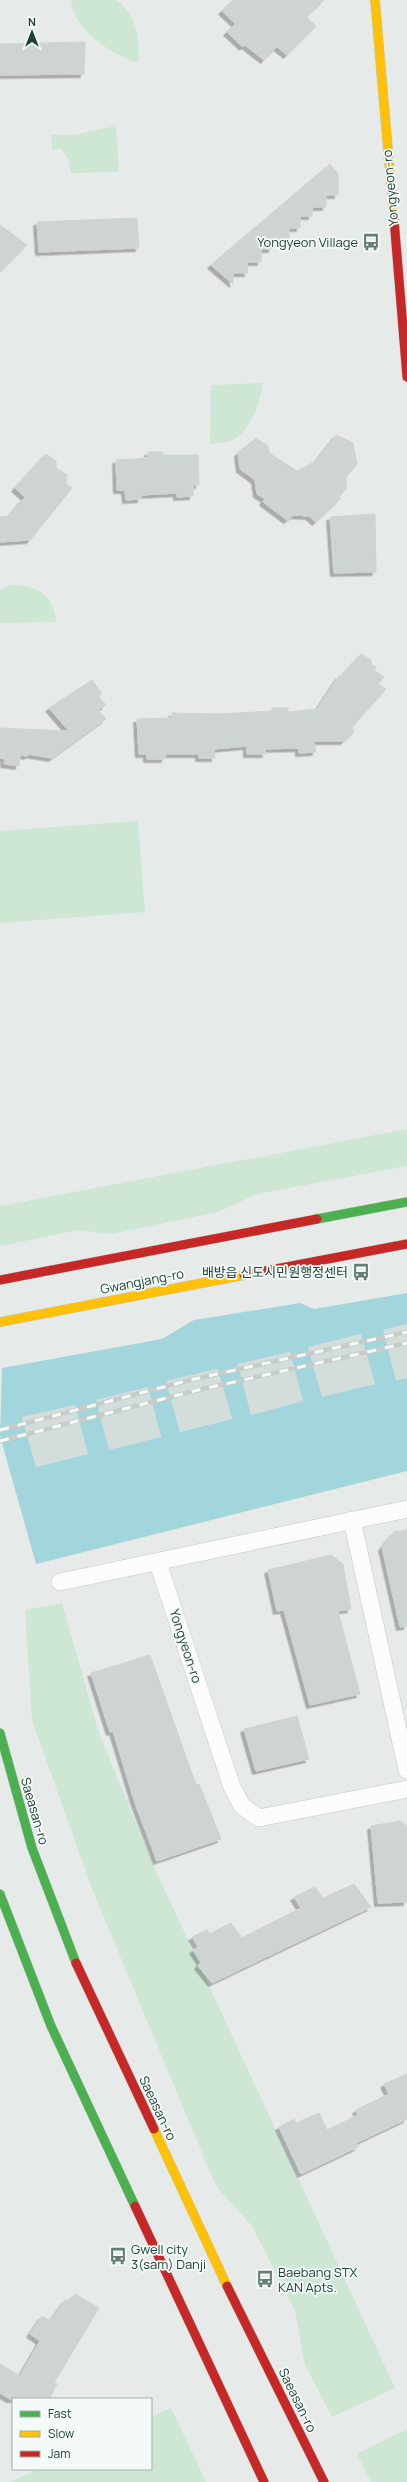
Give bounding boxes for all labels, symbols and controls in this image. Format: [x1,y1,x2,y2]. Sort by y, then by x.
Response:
north arrow [12,12,52,52]
text: N [28,14,36,29]
street label: Yongyeon-ro [378,149,402,227]
bus stop icon: Yongyeon Village [361,232,381,252]
place label: Yongyeon Village [257,233,358,251]
bus stop icon: 배방읍 신도시민원행정센터 [351,1262,371,1282]
place label: 배방읍 신도시민원행정센터 [202,1263,348,1281]
street label: Gwangjang-ro [99,1264,186,1298]
street label: Yongyeon-ro [166,1607,206,1686]
street label: Saeasan-ro [17,1775,53,1847]
street label: Saeasan-ro [135,2073,181,2144]
place label: Gwell city 3(sam) Danji [131,2240,206,2273]
bus stop icon: Gwell city 3(sam) Danji [108,2246,128,2266]
place label: Baebang STX KAN Apts. [278,2263,357,2296]
bus stop icon: Baebang STX KAN Apts. [255,2269,275,2289]
street label: Saeasan-ro [275,2365,321,2435]
legend [12,2398,152,2470]
text: Fast [48,2405,72,2422]
text: Slow [48,2425,74,2442]
text: Jam [48,2445,70,2462]

